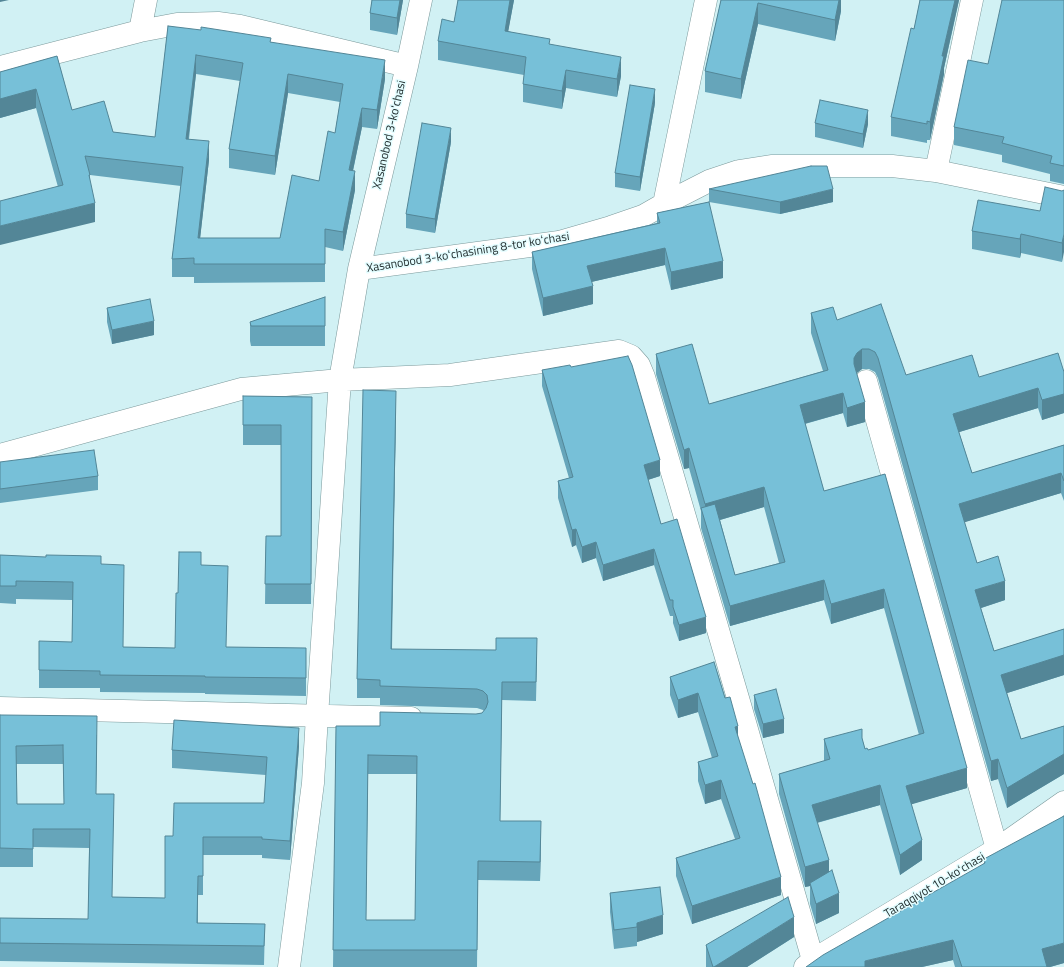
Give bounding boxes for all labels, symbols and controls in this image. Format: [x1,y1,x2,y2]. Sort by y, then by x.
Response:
street label: Xasanobod 3-koʻchasi [370,79,410,191]
street label: Xasanobod 3-koʻchasining 8-tor koʻchasi [366,230,570,276]
street label: Taraqqiyot 10-koʻchasi [882,850,988,922]

